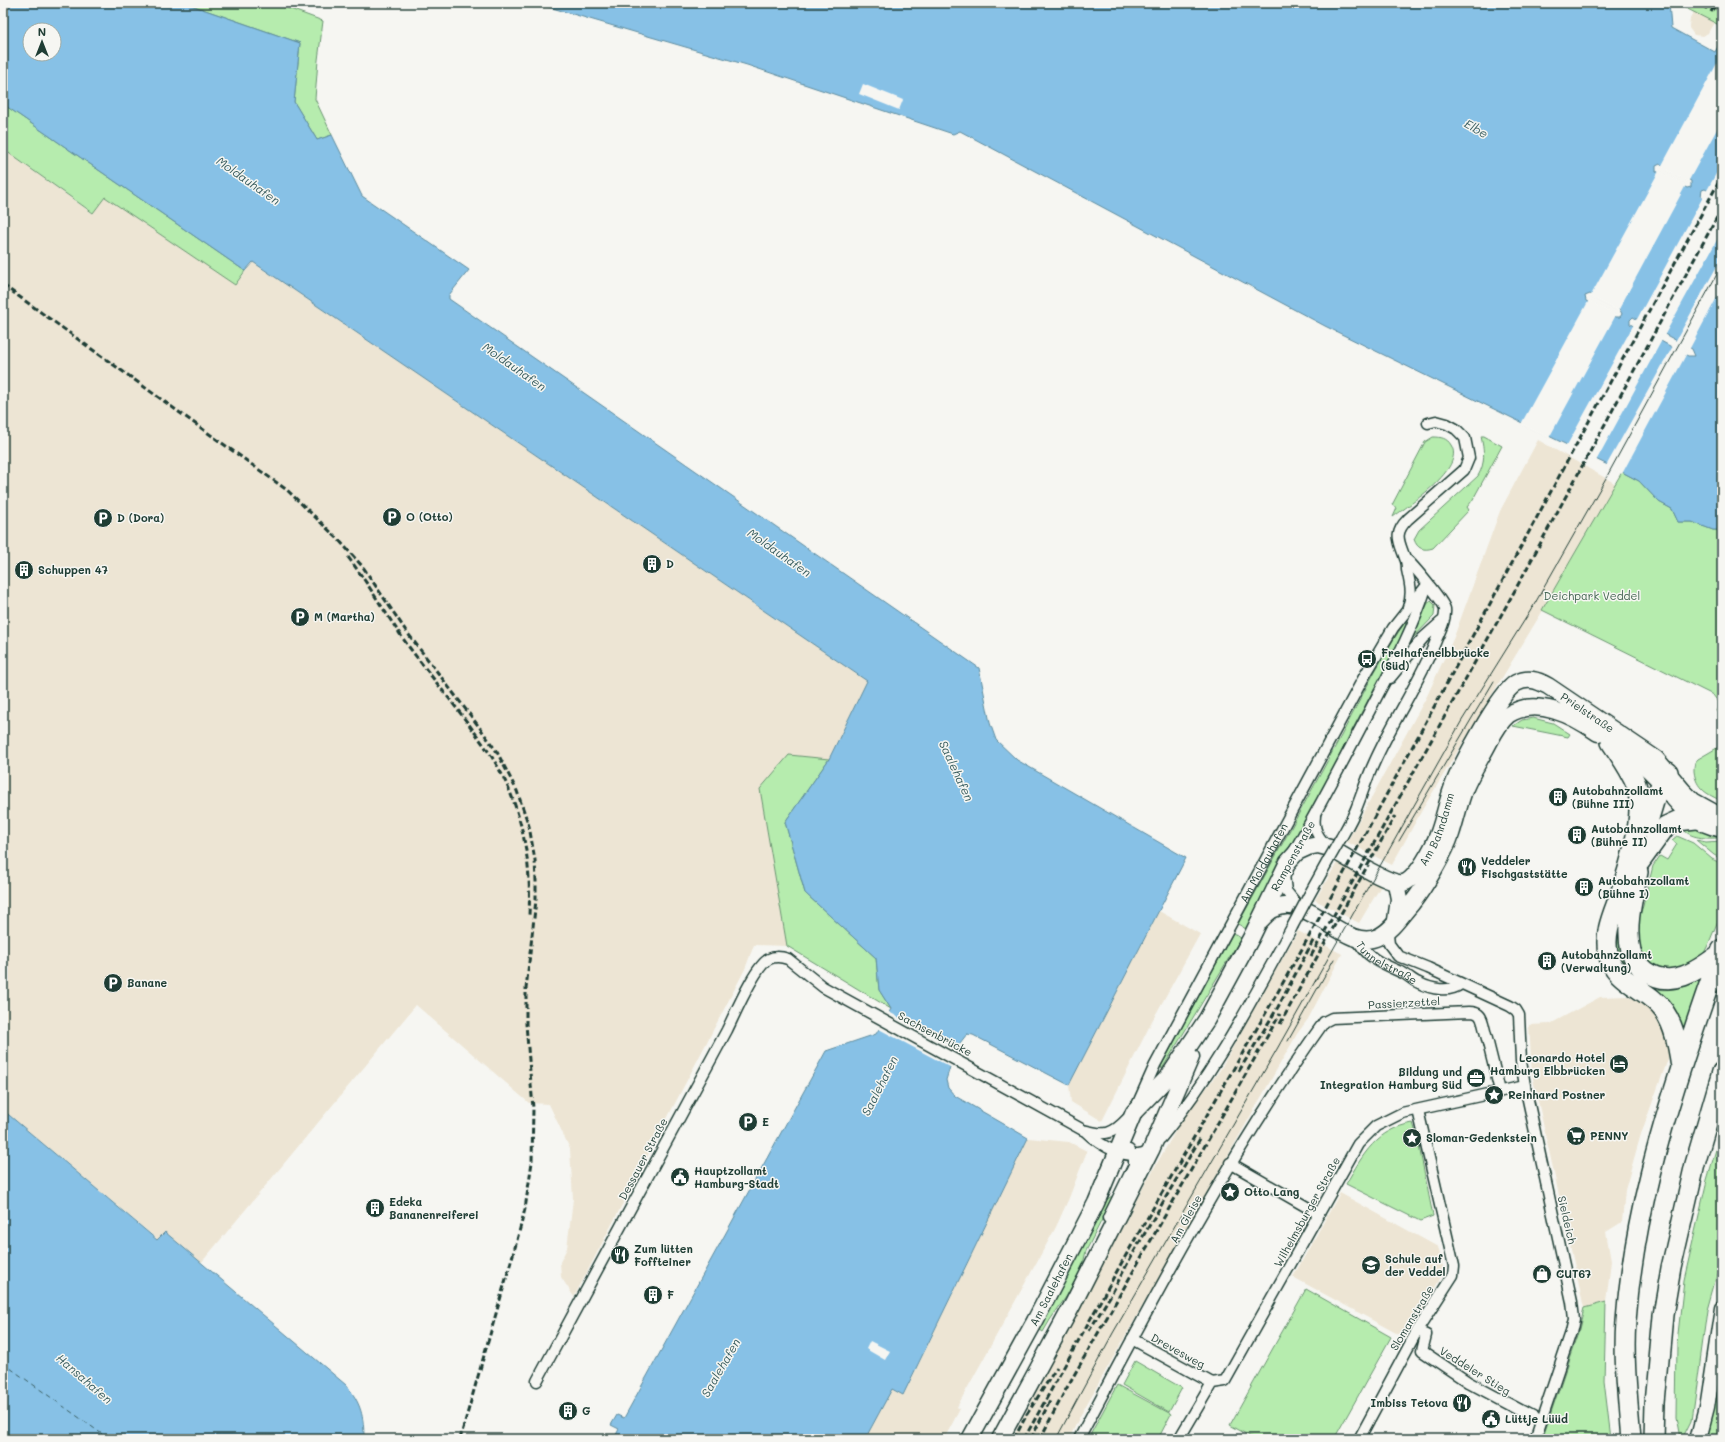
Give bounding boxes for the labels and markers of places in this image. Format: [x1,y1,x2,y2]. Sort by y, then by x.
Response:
parking icon: O (Otto) [381,506,403,528]
parking icon: D (Dora) [92,507,114,529]
place label: O (Otto) [406,509,453,524]
place label: D (Dora) [117,510,164,525]
building icon: D [641,553,663,575]
place label: D [666,556,674,571]
building icon: Schuppen 47 [13,559,35,581]
place label: Schuppen 47 [38,562,108,577]
parking icon: M (Martha) [289,606,311,628]
place label: M (Martha) [314,609,375,624]
place label: Freihafenelbbrücke (Süd) [1381,645,1490,673]
bus stop icon: Freihafenelbbrücke (Süd) [1356,648,1378,670]
place label: Autobahnzollamt (Bühne III) [1572,783,1663,811]
building icon: Autobahnzollamt (Bühne III) [1547,786,1569,808]
place label: Autobahnzollamt (Bühne II) [1591,821,1682,849]
building icon: Autobahnzollamt (Bühne II) [1566,824,1588,846]
place label: Veddeler Fischgaststätte [1481,853,1568,881]
restaurant icon: Veddeler Fischgaststätte [1456,856,1478,878]
place label: Autobahnzollamt (Bühne I) [1598,873,1689,901]
building icon: Autobahnzollamt (Bühne I) [1573,876,1595,898]
place label: Autobahnzollamt (Verwaltung) [1561,947,1652,975]
building icon: Autobahnzollamt (Verwaltung) [1536,950,1558,972]
parking icon: Banane [102,972,124,994]
place label: Banane [127,975,168,990]
place label: Leonardo Hotel Hamburg Elbbrücken [1490,1050,1605,1078]
hotel icon: Leonardo Hotel Hamburg Elbbrücken [1608,1053,1630,1075]
place label: Bildung und Integration Hamburg Süd [1320,1064,1462,1092]
office icon: Bildung und Integration Hamburg Süd [1465,1067,1487,1089]
place icon: Reinhard Postner [1483,1084,1505,1106]
place label: Reinhard Postner [1508,1087,1605,1102]
parking icon: E [737,1111,759,1133]
place label: E [762,1114,769,1129]
supermarket icon: PENNY [1565,1125,1587,1147]
place icon: Sloman-Gedenkstein [1401,1127,1423,1149]
place label: PENNY [1590,1128,1628,1143]
place label: Sloman-Gedenkstein [1426,1130,1537,1145]
place label: Hauptzollamt Hamburg-Stadt [694,1163,779,1191]
public building icon: Hauptzollamt Hamburg-Stadt [669,1166,691,1188]
place icon: Otto Lang [1219,1181,1241,1203]
place label: Otto Lang [1244,1184,1300,1199]
place label: Edeka Bananenreiferei [389,1194,479,1222]
building icon: Edeka Bananenreiferei [364,1197,386,1219]
place label: Zum lütten Foffteiner [634,1241,693,1269]
restaurant icon: Zum lütten Foffteiner [609,1244,631,1266]
place label: Schule auf der Veddel [1385,1251,1446,1279]
school or university icon: Schule auf der Veddel [1360,1254,1382,1276]
shop icon: CUT67 [1531,1263,1553,1285]
place label: CUT67 [1556,1266,1591,1281]
building icon: F [642,1284,664,1306]
place label: F [667,1287,674,1302]
restaurant icon: Imbiss Tetova [1451,1392,1473,1414]
place label: Imbiss Tetova [1371,1395,1448,1410]
building icon: G [557,1400,579,1422]
place label: G [582,1403,591,1418]
public building icon: Lüttje Lüüd [1480,1408,1502,1430]
place label: Lüttje Lüüd [1505,1411,1568,1426]

